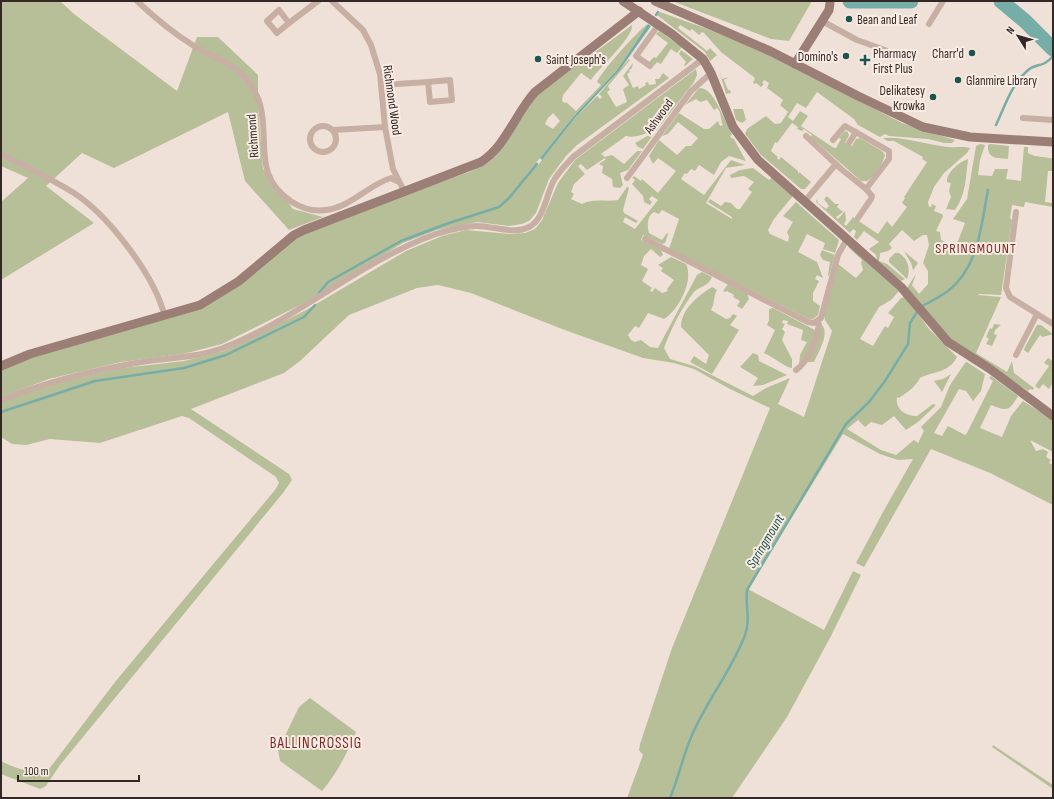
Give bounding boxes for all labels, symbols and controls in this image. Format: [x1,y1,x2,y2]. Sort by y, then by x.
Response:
place label: Bean and Leaf [857,12,918,28]
marker: Bean and Leaf [844,14,854,24]
north arrow [998,16,1038,56]
text: N [1003,24,1017,37]
place label: Pharmacy First Plus [873,46,916,77]
place label: Charr'd [932,46,964,62]
marker: Charr'd [967,48,977,58]
place label: Domino's [798,49,838,65]
marker: Domino's [841,51,851,61]
place label: Saint Joseph's [546,52,606,68]
marker: Saint Joseph's [533,54,543,64]
marker: Pharmacy First Plus [860,55,870,65]
street label: Richmond Wood [379,64,405,136]
place label: Glanmire Library [966,73,1037,89]
marker: Glanmire Library [953,75,963,85]
place label: Delikatesy Krowka [880,83,925,114]
marker: Delikatesy Krowka [928,92,938,102]
street label: Ashwood [640,96,677,138]
street label: Richmond [243,113,263,158]
district label: SPRINGMOUNT [935,240,1017,257]
water label: Springmount [743,511,789,571]
district label: BALLINCROSSIG [270,734,362,753]
scale bar [18,757,139,783]
text: 100 m [24,764,49,779]

